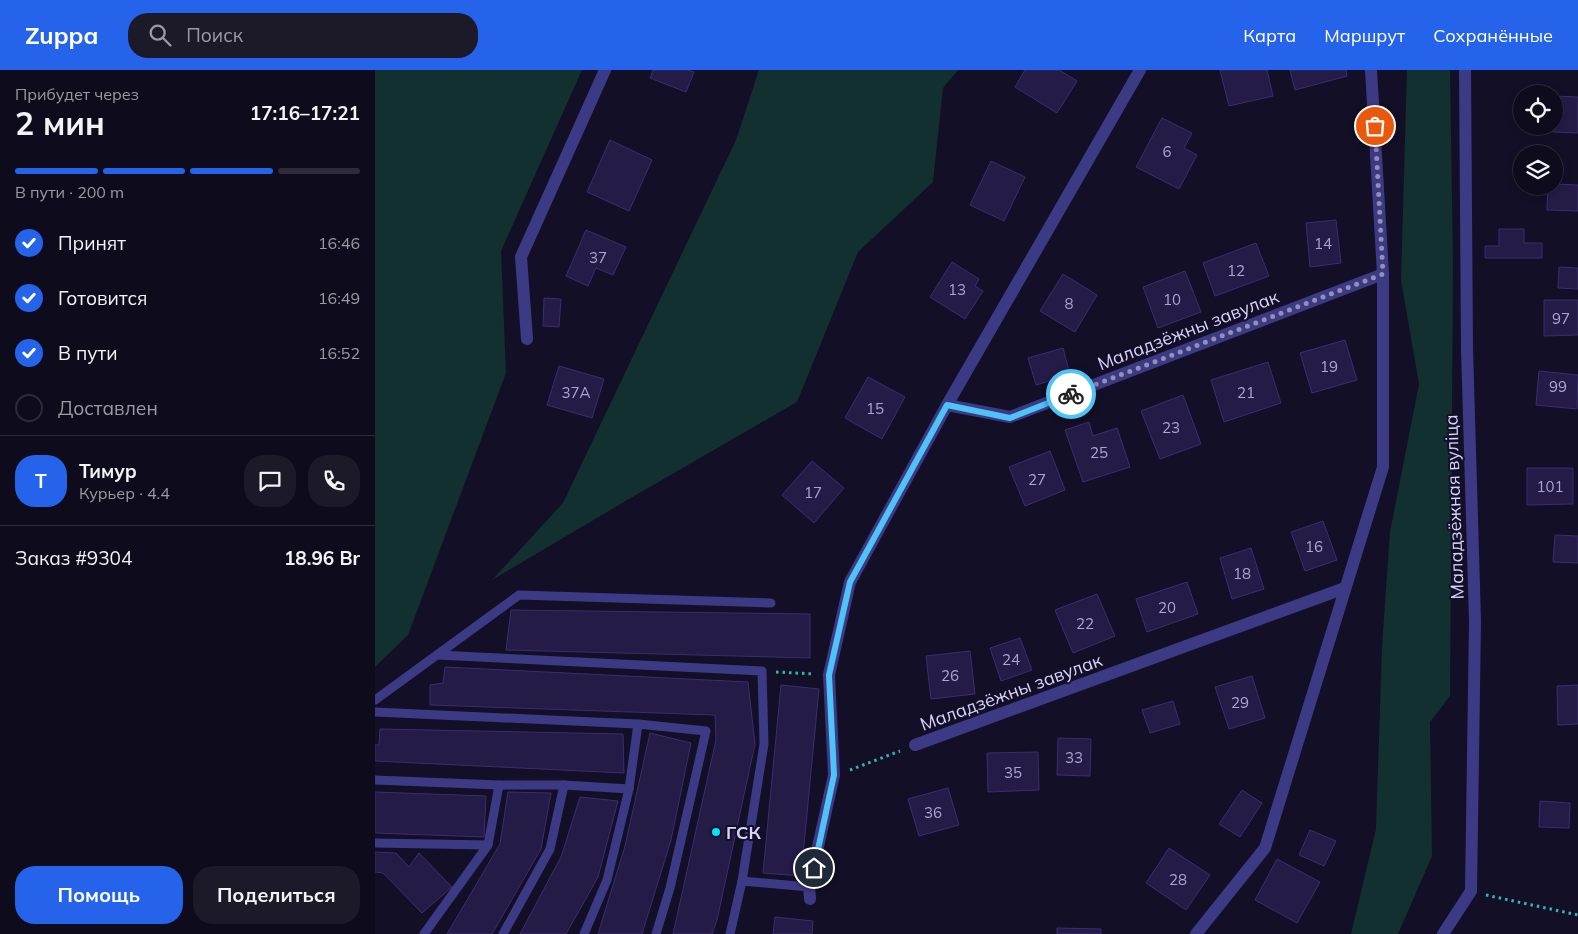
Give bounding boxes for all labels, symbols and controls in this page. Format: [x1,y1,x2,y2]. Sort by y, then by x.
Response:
search box [128,13,478,58]
text: Zuppa [25,20,98,50]
icon: search [146,21,174,49]
text: Поиск [186,23,243,47]
text: Карта [1243,24,1296,47]
text: Маршрут [1324,24,1405,47]
text: Сохранённые [1433,24,1553,47]
text: Прибудет через [15,84,139,104]
map controls [1513,85,1563,195]
button: locate [1513,85,1563,135]
text: 17:16–17:21 [250,101,360,125]
text: 2 мин [15,103,105,143]
pin [1354,105,1396,147]
icon: bag [1361,112,1389,140]
house number: 6 [1162,142,1172,161]
button: layers [1513,145,1563,195]
text: В пути · 200 m [15,182,124,202]
icon: check [15,229,43,257]
text: Принят [58,231,126,255]
text: 16:46 [318,233,360,253]
house number: 14 [1314,234,1332,253]
house number: 37 [589,248,607,267]
house number: 12 [1227,261,1245,280]
house number: 13 [948,280,966,299]
icon: check [15,284,43,312]
street label: Маладзёжны завулак [1094,285,1282,375]
text: Готовится [58,286,148,310]
text: 16:49 [318,288,360,308]
house number: 10 [1163,290,1181,309]
house number: 8 [1064,294,1074,313]
house number: 97 [1552,309,1570,328]
icon: check [15,339,43,367]
text: В пути [58,341,117,365]
text: 16:52 [318,343,360,363]
house number: 19 [1320,357,1338,376]
courier [1046,369,1096,419]
house number: 99 [1549,377,1567,396]
icon: bike [1057,380,1085,408]
house number: 37А [561,383,591,402]
house number: 21 [1237,383,1255,402]
text: Доставлен [58,396,158,420]
house number: 15 [866,399,884,418]
street label: Маладзёжная вуліца [1439,414,1469,600]
house number: 23 [1162,418,1180,437]
house number: 25 [1090,443,1108,462]
button: chat [244,455,296,507]
button: phone [308,455,360,507]
text: Тимур [79,459,137,483]
text: Т [35,469,47,493]
house number: 27 [1028,470,1046,489]
house number: 101 [1536,477,1564,496]
text: Курьер · 4.4 [79,483,170,503]
house number: 17 [804,483,822,502]
house number: 16 [1305,537,1323,556]
text: Заказ #9304 [15,546,132,570]
text: 18.96 Br [284,546,360,570]
house number: 18 [1233,564,1251,583]
house number: 20 [1158,598,1176,617]
house number: 22 [1076,614,1094,633]
street label: Маладзёжны завулак [917,648,1105,736]
house number: 24 [1002,650,1020,669]
house number: 26 [941,666,959,685]
house number: 29 [1231,693,1249,712]
house number: 33 [1065,748,1083,767]
house number: 35 [1004,763,1022,782]
house number: 36 [924,803,942,822]
place label: ГСК [726,821,761,844]
marker: ГСК [710,826,722,838]
pin [793,847,835,889]
icon: home [800,854,828,882]
button: Помощь [15,866,183,924]
button: Поделиться [193,866,360,924]
house number: 28 [1169,870,1187,889]

